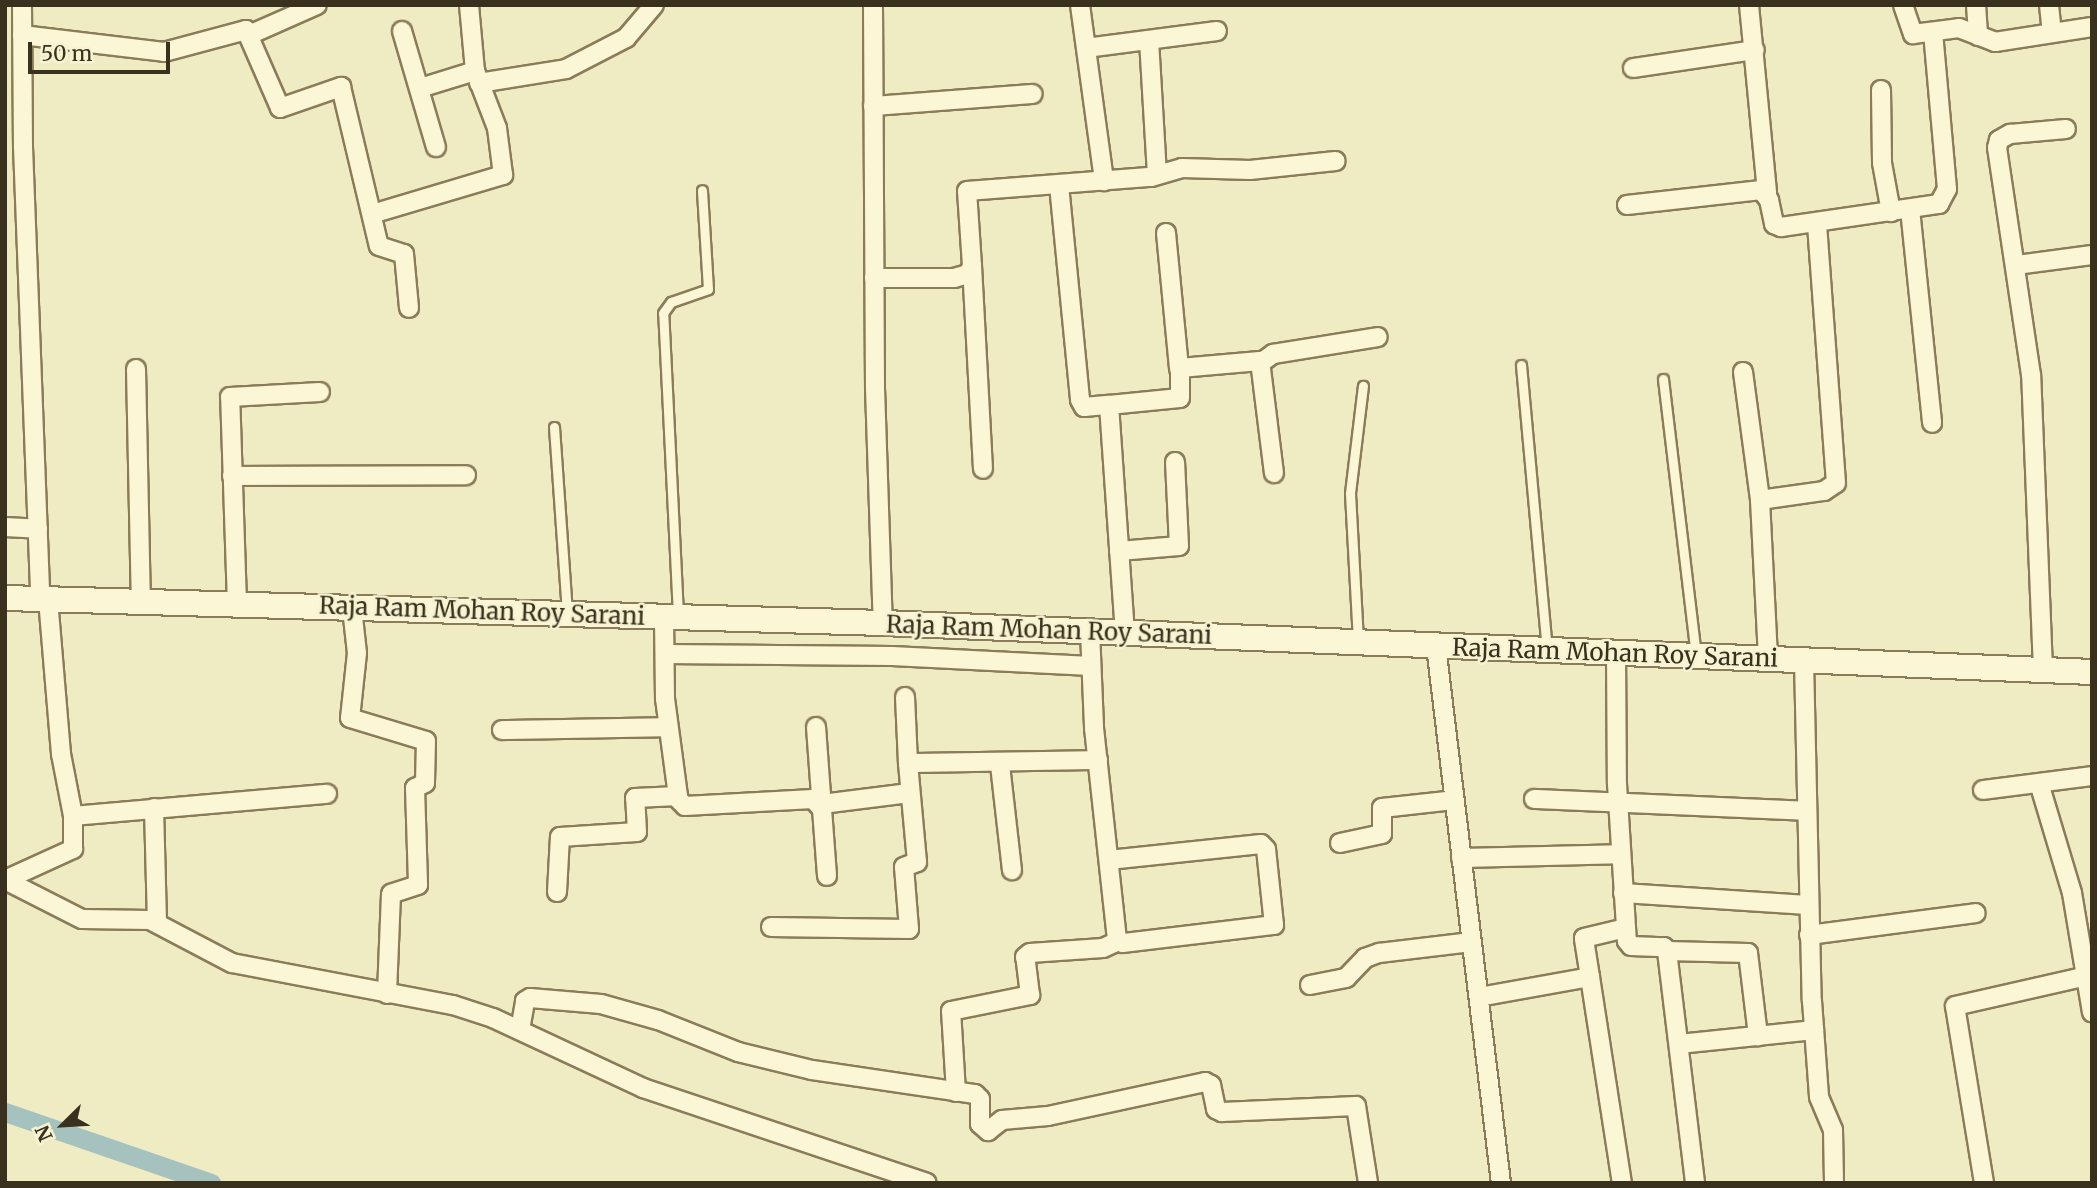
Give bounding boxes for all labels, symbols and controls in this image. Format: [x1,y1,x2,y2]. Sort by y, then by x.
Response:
scale bar [32,28,173,72]
text: 50 m [41,40,92,67]
street label: Raja Ram Mohan Roy Sarani [318,591,646,631]
street label: Raja Ram Mohan Roy Sarani [885,610,1213,650]
street label: Raja Ram Mohan Roy Sarani [1451,633,1779,673]
north arrow [28,1090,98,1160]
text: N [30,1122,58,1145]

